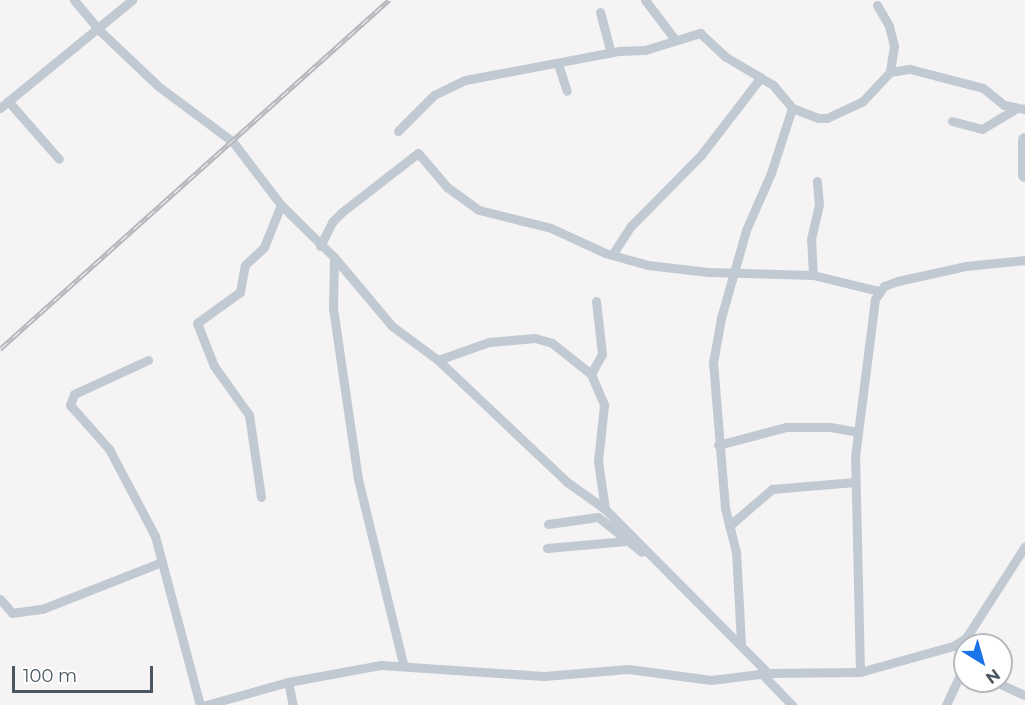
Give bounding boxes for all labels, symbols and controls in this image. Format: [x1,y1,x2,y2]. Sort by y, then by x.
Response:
north arrow [953,633,1013,693]
scale bar [15,654,156,692]
text: 100 m [23,665,77,687]
text: N [982,665,1004,688]

